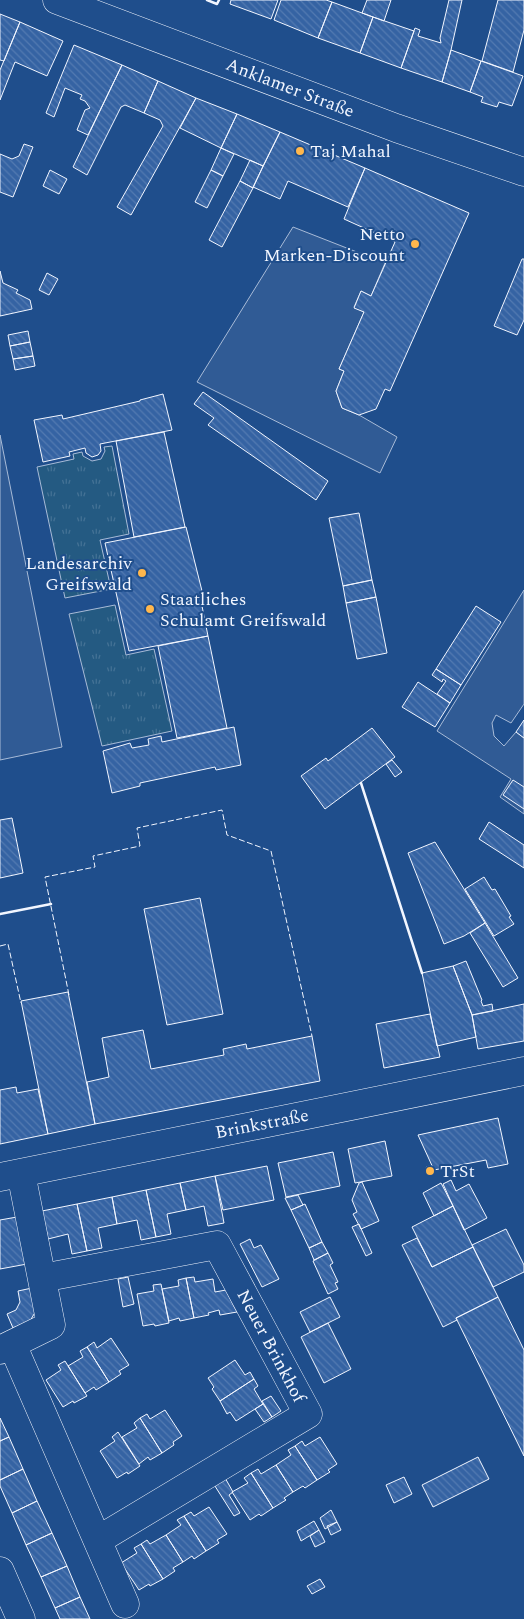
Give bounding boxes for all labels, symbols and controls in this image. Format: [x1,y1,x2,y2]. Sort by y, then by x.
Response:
street label: Anklamer Straße [222,51,358,125]
place label: Taj Mahal [310,138,391,165]
marker: Taj Mahal [294,145,306,157]
place label: Netto Marken-Discount [264,221,405,269]
marker: Netto Marken-Discount [409,238,421,250]
place label: Landesarchiv Greifswald [26,550,133,598]
marker: Landesarchiv Greifswald [136,567,148,579]
place label: Staatliches Schulamt Greifswald [160,586,326,634]
marker: Staatliches Schulamt Greifswald [144,603,156,615]
street label: Brinkstraße [213,1102,311,1146]
place label: TrSt [440,1158,475,1185]
marker: TrSt [424,1165,436,1177]
street label: Neuer Brinkhof [230,1285,313,1409]

